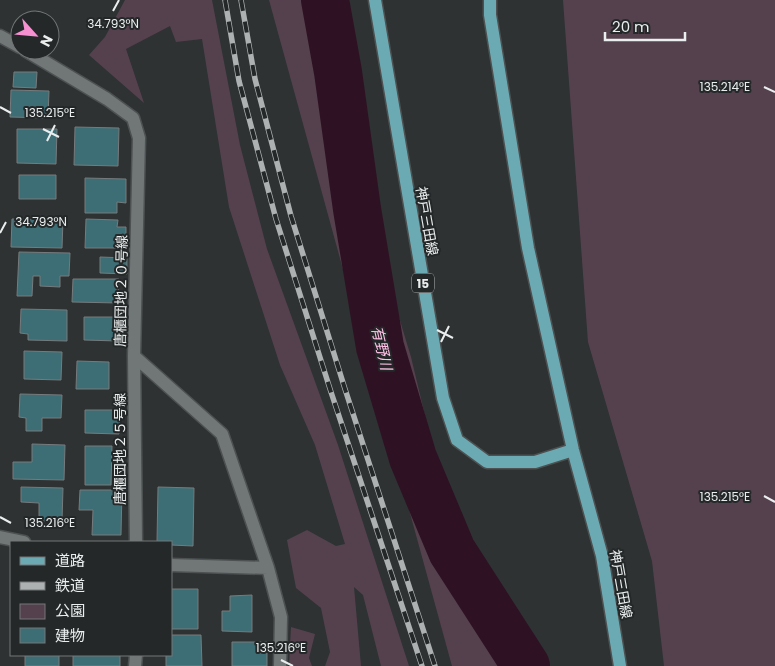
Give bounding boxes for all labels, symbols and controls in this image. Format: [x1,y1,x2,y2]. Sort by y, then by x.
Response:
north arrow [10,10,60,60]
scale bar [605,10,685,42]
text: 34.793°N [87,15,139,32]
text: 20 m [612,16,650,37]
text: N [35,32,58,50]
text: 135.214°E [700,78,750,95]
text: 135.215°E [25,104,75,121]
street label: 神戸三田線 [411,185,443,257]
text: 34.793°N [15,213,67,230]
street label: 唐櫃団地２０号線 [110,235,132,347]
road number: 15 [412,274,434,292]
water label: 有野川 [367,324,398,374]
street label: 唐櫃団地２５号線 [110,393,130,505]
text: 135.215°E [700,488,750,505]
text: 135.216°E [25,514,75,531]
legend [10,541,172,656]
street label: 神戸三田線 [605,548,637,620]
text: 道路 [55,550,85,571]
text: 鉄道 [55,575,85,596]
text: 公園 [55,600,85,621]
text: 建物 [55,625,85,646]
text: 135.216°E [256,639,306,656]

